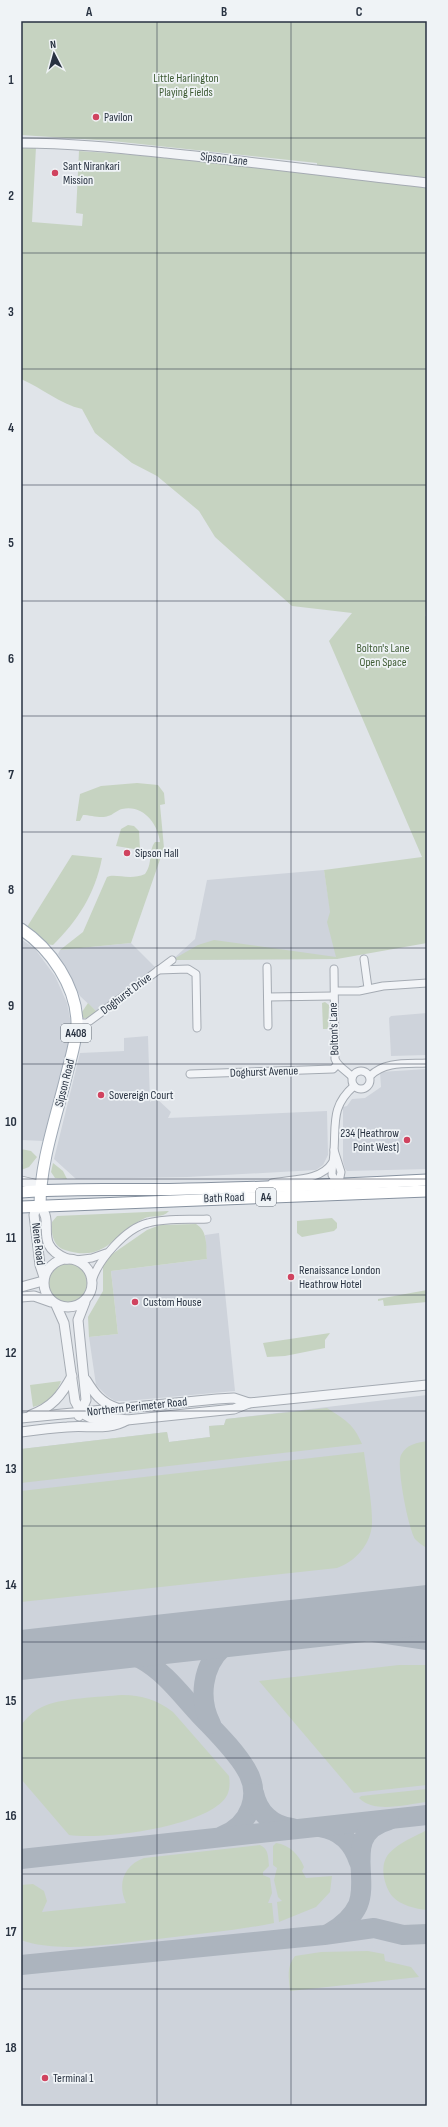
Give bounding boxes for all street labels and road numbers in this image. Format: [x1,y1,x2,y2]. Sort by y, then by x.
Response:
street label: Sipson Lane [199,149,249,169]
street label: Doghurst Drive [98,970,155,1018]
street label: Bolton's Lane [326,1002,342,1056]
road number: A408 [61,1024,91,1042]
street label: Sipson Road [52,1058,78,1108]
street label: Doghurst Avenue [230,1063,299,1081]
road number: A4 [256,1188,276,1206]
street label: Bath Road [203,1190,245,1206]
street label: Nene Road [28,1222,48,1266]
street label: Northern Perimeter Road [86,1394,188,1420]

